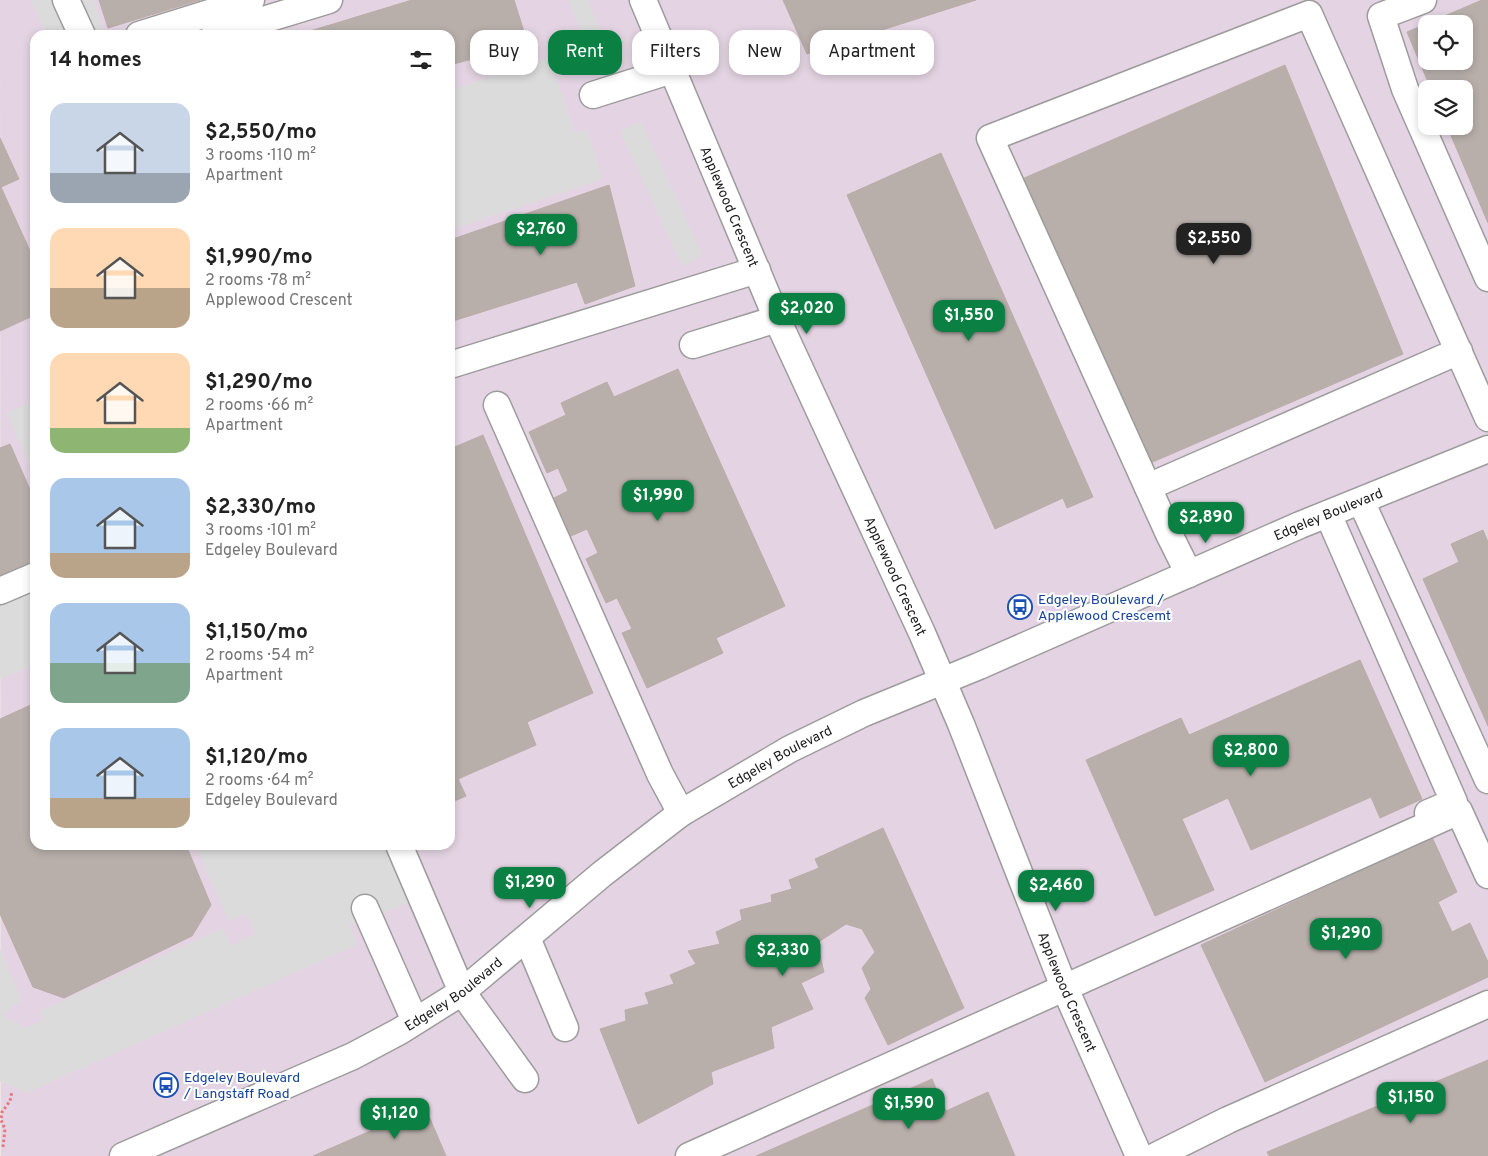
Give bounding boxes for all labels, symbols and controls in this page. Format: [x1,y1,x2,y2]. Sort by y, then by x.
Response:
map controls [1418,15,1473,135]
button: locate [1418,15,1473,70]
chip: Buy [470,30,538,75]
chip: Rent [548,30,622,75]
chip: Filters [632,30,719,75]
chip: New [729,30,800,75]
chip: Apartment [810,30,934,75]
icon: filters [407,46,435,74]
text: 14 homes [50,47,142,74]
button: layers [1418,80,1473,135]
text: $2,550/mo [205,119,317,146]
icon: home [90,123,150,183]
street label: Applewood Crescent [695,144,761,270]
text: 3 rooms · 110 m² [205,146,316,166]
text: Apartment [205,166,283,186]
pin: $2,760 [500,214,582,256]
text: $2,760 [516,220,566,240]
pin: $2,550 [1173,222,1255,265]
text: $2,550 [1187,229,1241,249]
text: $1,990/mo [205,244,313,271]
icon: home [90,248,150,308]
text: 2 rooms · 78 m² [205,271,311,291]
text: Applewood Crescent [205,291,353,311]
pin: $2,020 [766,292,848,335]
text: $2,020 [780,299,834,319]
pin: $1,550 [928,300,1010,342]
text: $1,550 [944,306,994,326]
text: $1,290/mo [205,369,313,396]
icon: home [90,373,150,433]
text: 2 rooms · 66 m² [205,396,313,416]
text: Apartment [205,416,283,436]
pin: $1,990 [617,480,699,522]
street label: Edgeley Boulevard [1272,485,1386,545]
text: $1,990 [633,486,683,506]
text: $2,330/mo [205,494,316,521]
icon: home [90,498,150,558]
pin: $2,890 [1165,502,1247,544]
text: $2,890 [1179,508,1233,528]
street label: Applewood Crescent [859,514,929,639]
text: 3 rooms · 101 m² [205,521,316,541]
text: Edgeley Boulevard [205,541,338,561]
place label: Edgeley Boulevard / Applewood Crescemt [1038,592,1171,625]
bus stop icon: Edgeley Boulevard / Applewood Crescemt [1007,594,1033,620]
text: $1,150/mo [205,619,308,646]
icon: home [90,623,150,683]
text: 2 rooms · 54 m² [205,646,314,666]
text: Apartment [205,666,283,686]
street label: Edgeley Boulevard [726,723,835,793]
pin: $2,800 [1210,734,1292,777]
text: $2,800 [1224,741,1278,761]
text: $1,120/mo [205,744,308,771]
icon: home [90,748,150,808]
text: 2 rooms · 64 m² [205,771,314,791]
text: Edgeley Boulevard [205,791,338,811]
pin: $1,290 [489,866,571,909]
pin: $2,460 [1015,870,1097,912]
text: $1,290 [505,873,555,893]
text: $2,460 [1029,876,1083,896]
pin: $1,290 [1305,918,1387,960]
text: $1,290 [1321,924,1371,944]
street label: Applewood Crescent [1033,930,1099,1055]
pin: $2,330 [742,934,824,977]
text: $2,330 [757,941,809,961]
street label: Edgeley Boulevard [402,955,507,1036]
place label: Edgeley Boulevard / Langstaff Road [183,1070,300,1103]
bus stop icon: Edgeley Boulevard / Langstaff Road [153,1072,179,1098]
pin: $1,150 [1370,1082,1452,1124]
pin: $1,590 [868,1088,950,1130]
text: $1,150 [1388,1088,1434,1108]
text: $1,590 [884,1094,934,1114]
pin: $1,120 [354,1098,436,1140]
text: $1,120 [372,1104,418,1124]

